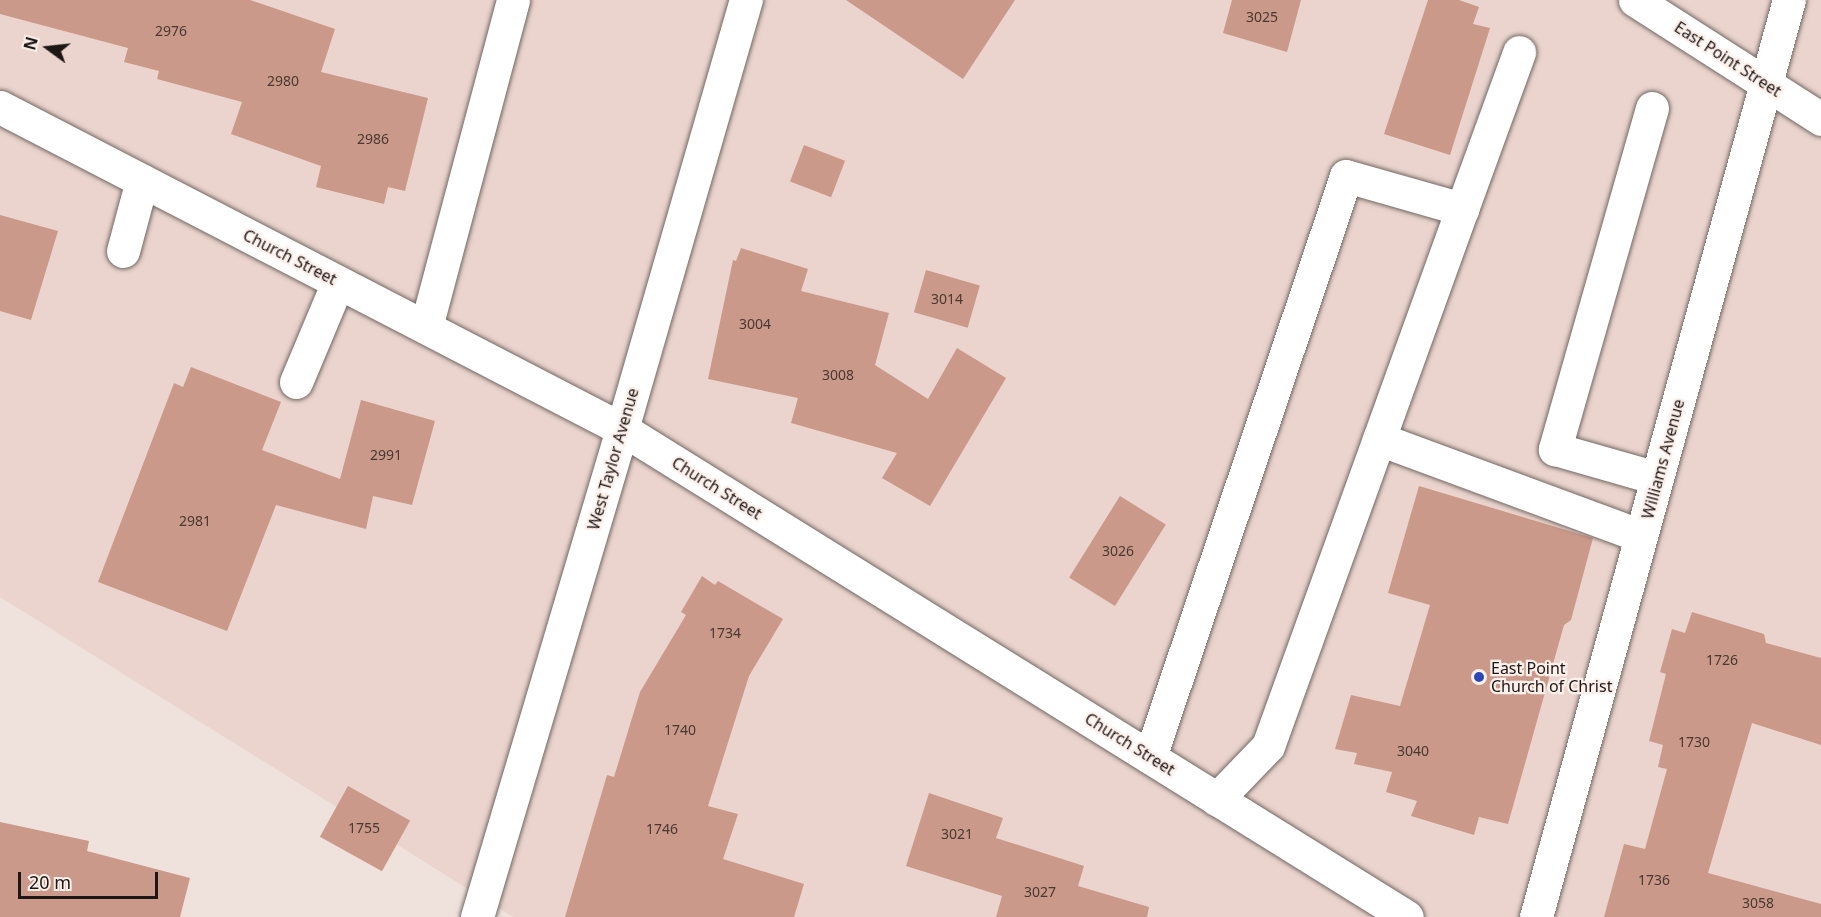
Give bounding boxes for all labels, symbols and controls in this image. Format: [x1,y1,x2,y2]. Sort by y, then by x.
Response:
house number: 3025 [1246,9,1278,25]
street label: East Point Street [1671,17,1785,101]
north arrow [18,18,78,78]
house number: 2976 [155,23,187,39]
text: N [18,34,43,52]
house number: 2980 [267,73,299,89]
house number: 2986 [357,131,389,147]
street label: Church Street [240,225,340,289]
house number: 3014 [931,291,963,307]
house number: 3004 [739,316,771,332]
house number: 3008 [822,367,854,383]
street label: West Taylor Avenue [584,386,642,532]
street label: Williams Avenue [1638,397,1688,521]
house number: 2991 [370,447,402,463]
street label: Church Street [668,453,766,523]
house number: 2981 [179,513,211,529]
house number: 3026 [1102,543,1134,559]
house number: 1734 [709,625,741,641]
house number: 1726 [1706,652,1738,668]
place label: East Point Church of Christ [1491,658,1612,696]
marker: East Point Church of Christ [1472,670,1486,684]
street label: Church Street [1081,709,1179,779]
house number: 1740 [664,722,696,738]
house number: 1730 [1678,734,1710,750]
house number: 3040 [1397,743,1429,759]
house number: 1755 [348,820,380,836]
house number: 1746 [646,821,678,837]
house number: 3021 [941,826,973,842]
scale bar [21,860,160,898]
text: 20 m [29,870,71,894]
house number: 1736 [1638,872,1670,888]
house number: 3027 [1024,884,1056,900]
house number: 3058 [1742,895,1774,911]

